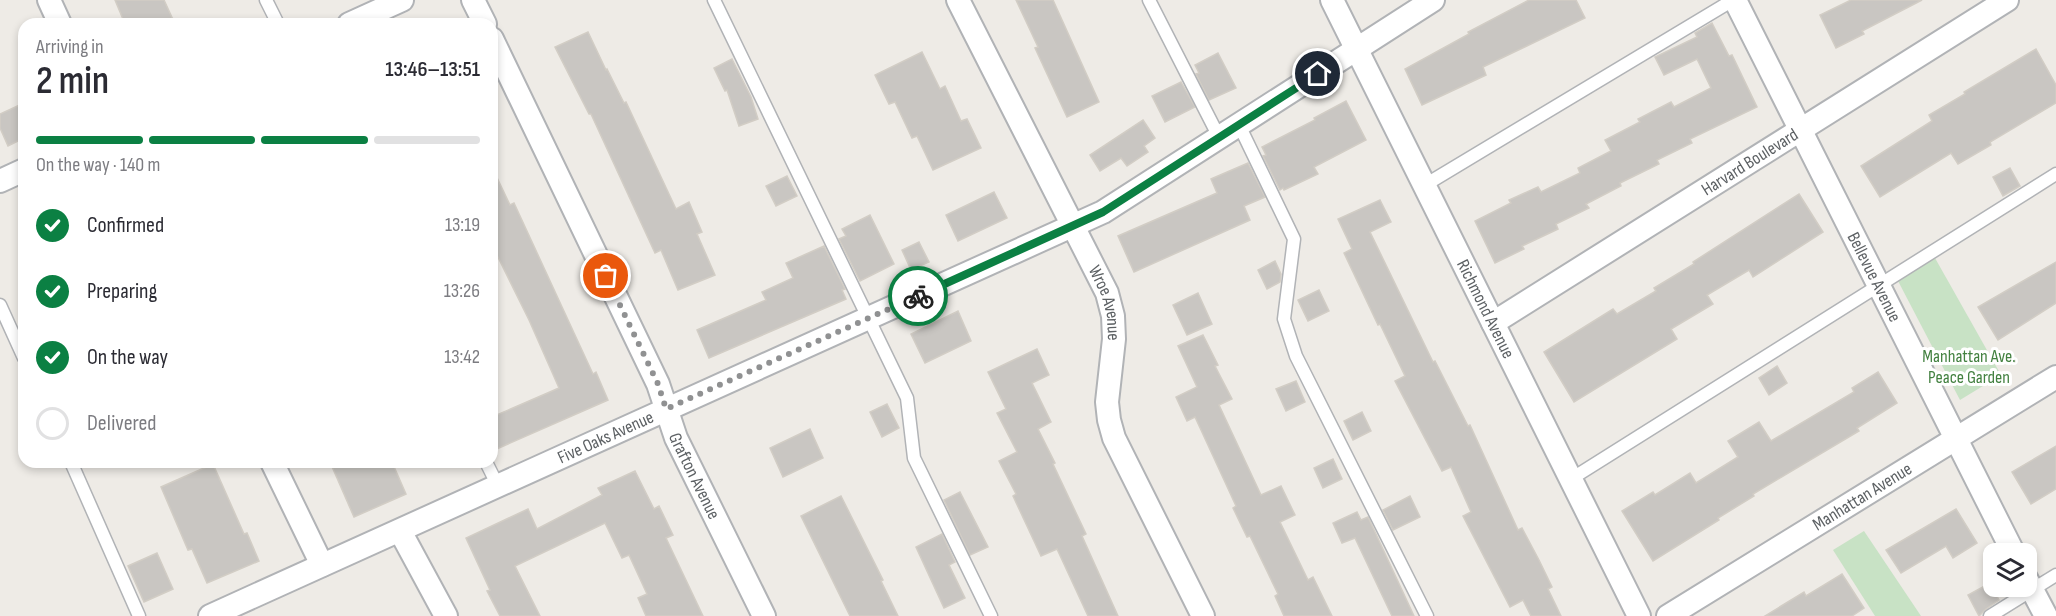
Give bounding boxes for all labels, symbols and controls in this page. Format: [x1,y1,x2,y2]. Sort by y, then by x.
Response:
text: Arriving in [36,35,104,59]
pin [1292,48,1343,99]
text: 13:46–13:51 [385,56,480,83]
icon: home [1301,57,1334,90]
text: 2 min [36,58,109,105]
street label: Harvard Boulevard [1697,124,1802,200]
text: On the way · 140 m [36,153,160,177]
icon: check [36,209,69,242]
text: Confirmed [87,212,164,239]
text: 13:19 [445,213,480,237]
street label: Bellevue Avenue [1843,228,1906,325]
pin [580,250,631,301]
street label: Richmond Avenue [1452,256,1519,362]
icon: bag [589,259,622,292]
street label: Wroe Avenue [1084,262,1125,341]
courier [888,266,948,326]
icon: check [36,275,69,308]
text: Preparing [87,278,157,305]
text: 13:26 [444,279,480,303]
icon: bike [902,280,935,313]
icon: check [36,341,69,374]
text: On the way [87,344,168,371]
text: 13:42 [444,345,480,369]
park label: Manhattan Ave. Peace Garden [1922,346,2016,388]
street label: Five Oaks Avenue [554,406,657,468]
text: Delivered [87,410,156,437]
street label: Grafton Avenue [665,430,725,522]
street label: Manhattan Avenue [1809,458,1916,535]
map controls [1983,543,2037,597]
button: layers [1983,543,2037,597]

